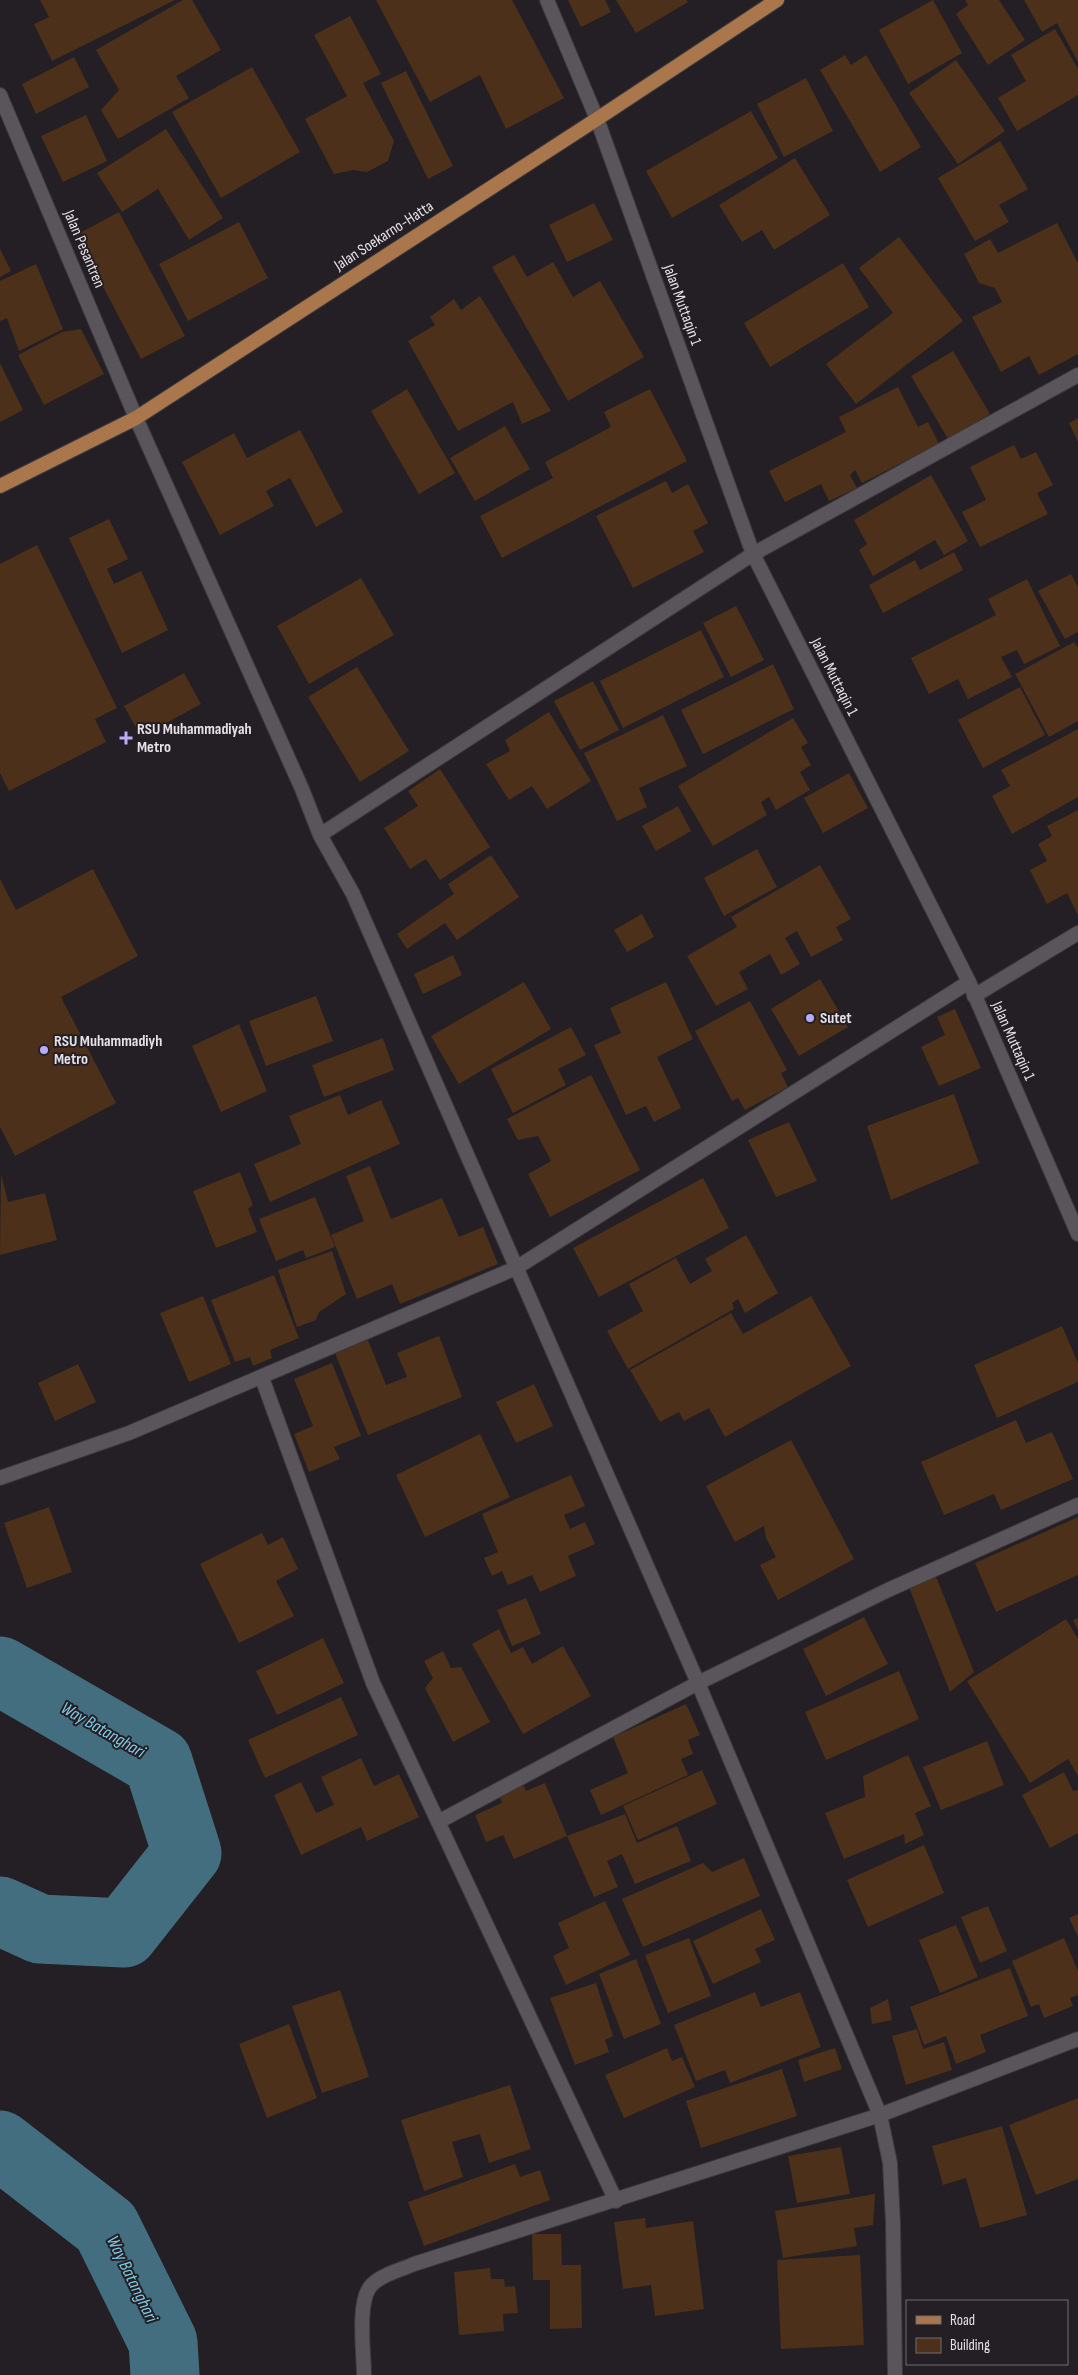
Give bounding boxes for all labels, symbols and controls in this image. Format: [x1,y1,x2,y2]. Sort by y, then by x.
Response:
street label: Jalan Soekarno-Hatta [330,197,437,276]
street label: Jalan Pesantren [59,206,109,291]
street label: Jalan Muttaqin 1 [658,261,706,348]
street label: Jalan Muttaqin 1 [806,634,862,719]
place label: RSU Muhammadiyah Metro [137,720,252,757]
marker: RSU Muhammadiyah Metro [119,731,133,745]
street label: Jalan Muttaqin 1 [987,998,1039,1084]
place label: Sutet [820,1009,852,1028]
marker: Sutet [804,1012,816,1024]
place label: RSU Muhammadiyh Metro [54,1032,162,1069]
marker: RSU Muhammadiyh Metro [38,1044,50,1056]
water label: Way Batanghari [57,1697,149,1763]
water label: Way Batanghari [102,2232,162,2326]
legend [906,2300,1068,2365]
text: Road [950,2311,975,2330]
text: Building [950,2336,990,2355]

